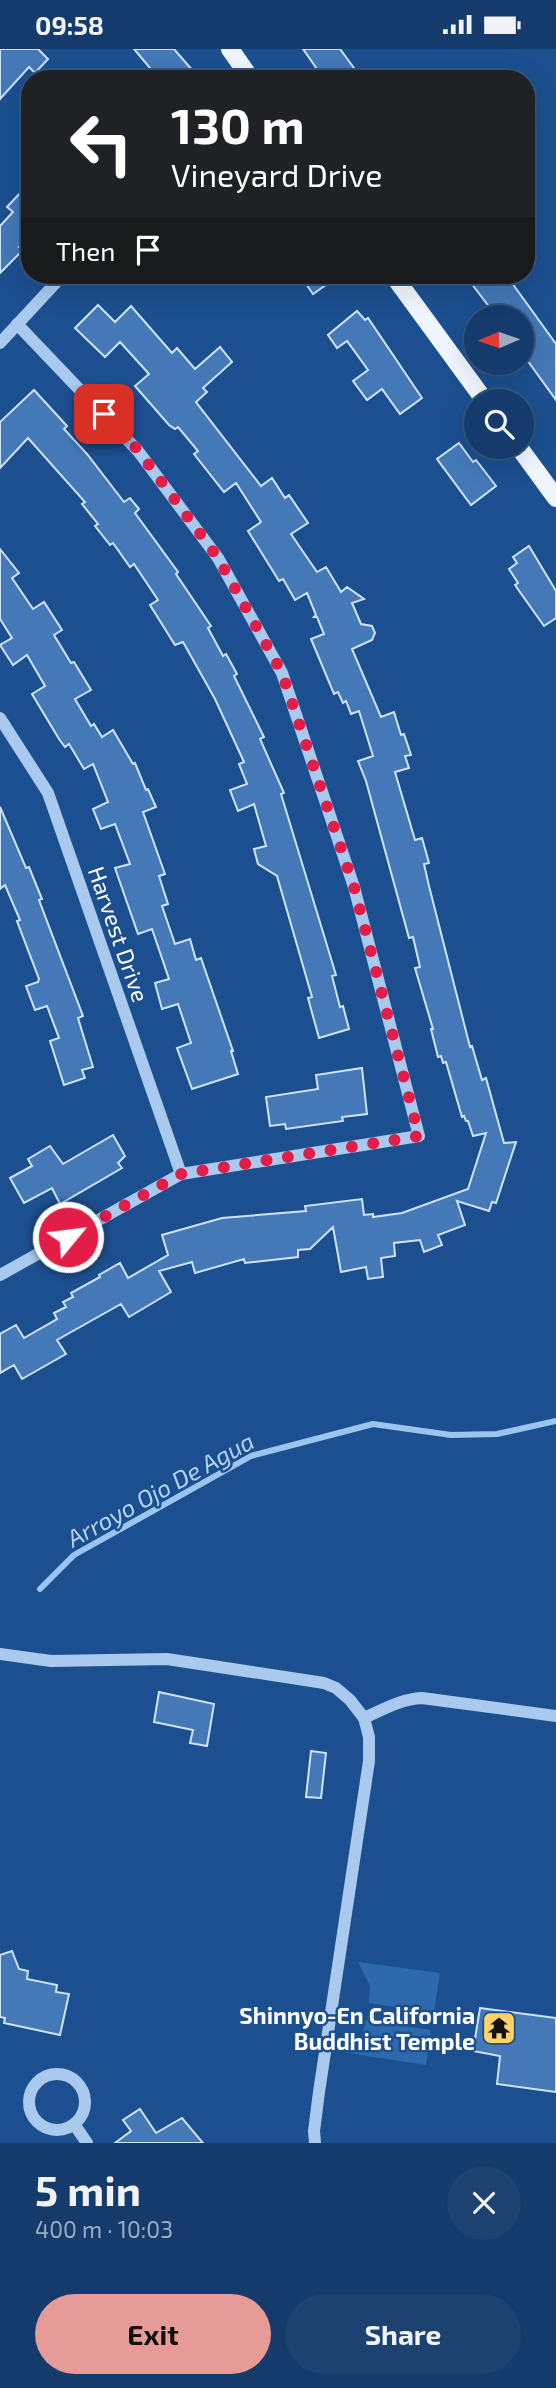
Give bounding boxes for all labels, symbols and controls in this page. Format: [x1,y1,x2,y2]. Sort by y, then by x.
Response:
text: 09:58 [35,9,104,40]
text: 130 m [171,95,305,154]
icon: left [56,98,147,189]
text: Vineyard Drive [171,155,382,193]
icon: arrive [129,231,167,269]
text: Then [56,235,115,266]
north arrow [464,305,534,375]
map controls [464,305,534,459]
pin [74,384,134,444]
button: search [464,389,534,459]
icon: arrive [85,395,123,433]
street label: Harvest Drive [83,862,155,1006]
position arrow [31,1200,105,1274]
water label: Arroyo Ojo De Agua [61,1426,259,1553]
place label: Shinnyo-En California Buddhist Temple [239,2001,475,2055]
temple icon: Shinnyo-En California Buddhist Temple [480,2009,518,2047]
text: 5 min [35,2164,141,2214]
button: close [447,2166,521,2240]
text: 400 m · 10:03 [35,2215,173,2243]
button: Exit [35,2294,271,2374]
button: Share [285,2294,521,2374]

